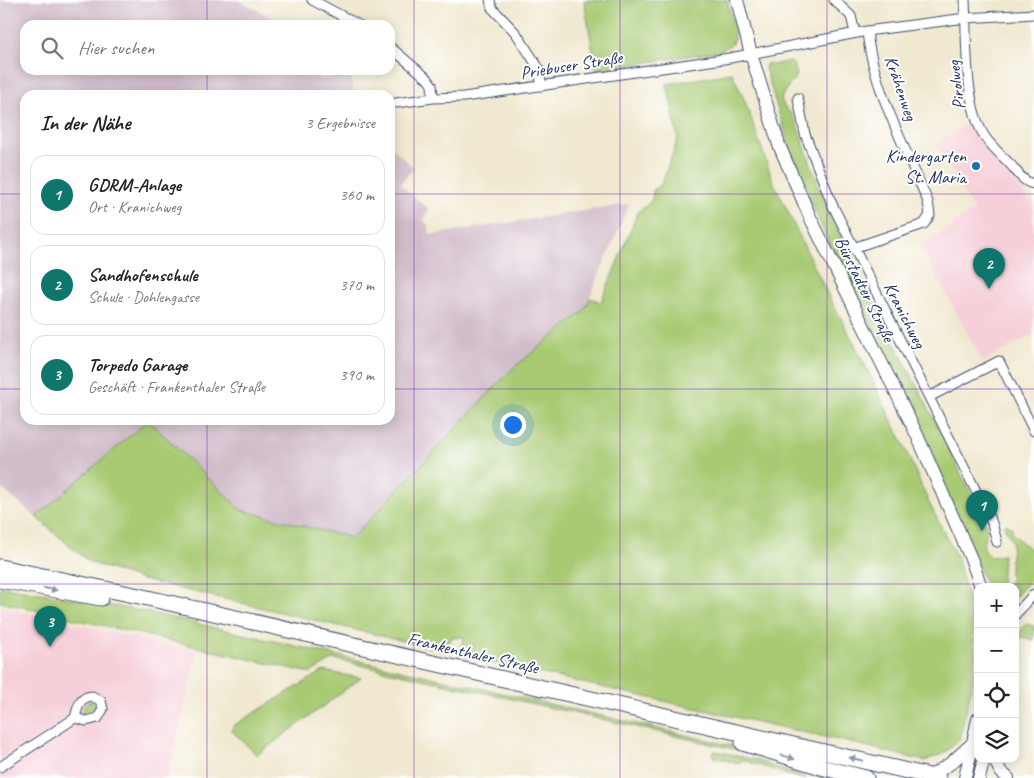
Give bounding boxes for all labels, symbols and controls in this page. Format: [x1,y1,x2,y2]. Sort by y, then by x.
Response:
search box [20,20,395,75]
icon: search [38,34,66,62]
text: Hier suchen [78,36,154,60]
street label: Priebuser Straße [518,46,625,84]
street label: Krähenweg [880,53,923,125]
street label: Pirolweg [942,58,970,111]
text: In der Nähe [40,110,130,136]
text: 3 Ergebnisse [306,113,375,133]
place label: Kindergarten St. Maria [886,145,968,188]
marker: Kindergarten St. Maria [970,160,982,172]
text: GDRM-Anlage [88,173,181,197]
text: 1 [53,185,61,205]
text: 360 m [340,185,374,205]
text: Ort · Kranichweg [88,197,181,217]
street label: Bürstadter Straße [830,233,900,346]
pin: 2 [973,248,1005,289]
text: Sandhofenschule [88,263,198,287]
text: 2 [53,275,61,295]
text: 370 m [340,275,374,295]
street label: Kranichweg [879,278,932,353]
text: Schule · Dohlengasse [88,287,199,307]
text: Torpedo Garage [88,353,187,377]
text: 3 [53,365,61,385]
text: 390 m [340,365,374,385]
text: Geschäft · Frankenthaler Straße [88,377,265,397]
your location [500,412,526,438]
pin: 1 [966,490,998,531]
map controls [974,583,1019,763]
button: + [974,583,1019,628]
one-way arrow [42,586,58,594]
pin: 3 [34,606,66,647]
street label: Frankenthaler Straße [405,627,542,679]
button: − [974,628,1019,673]
button: locate [974,673,1019,718]
button: layers [974,718,1019,763]
one-way arrow [781,753,796,761]
one-way arrow [849,755,864,763]

